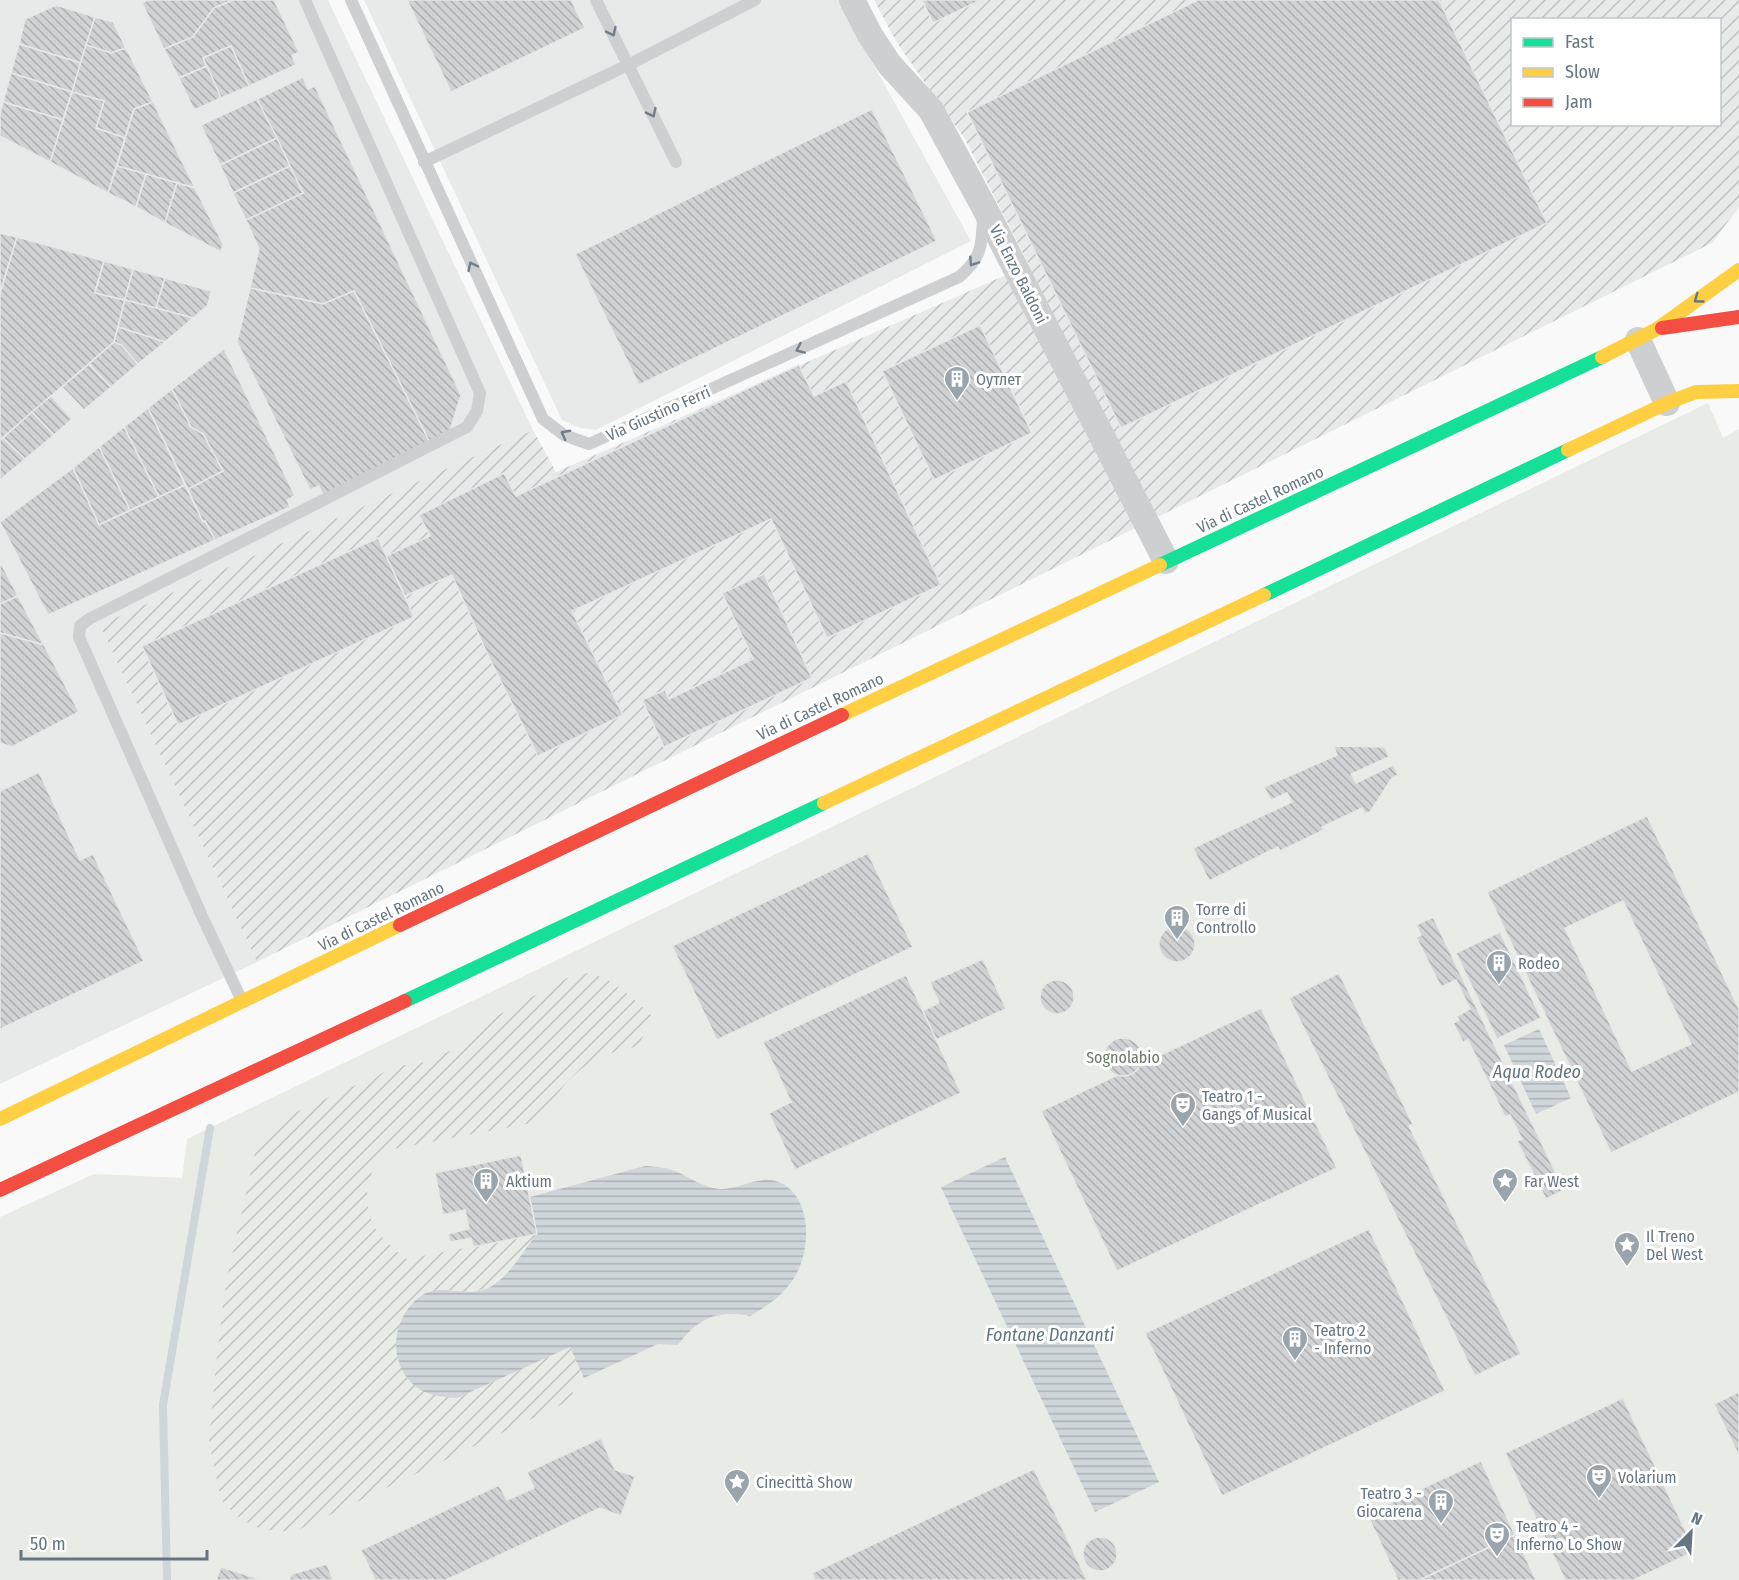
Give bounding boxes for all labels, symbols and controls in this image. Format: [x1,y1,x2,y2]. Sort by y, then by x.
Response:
legend [1511,18,1721,126]
one-way arrow [604,26,616,37]
text: Fast [1565,31,1594,53]
text: Slow [1565,61,1600,83]
text: Jam [1565,91,1593,113]
one-way arrow [644,107,656,118]
street label: Via Enzo Baldoni [986,222,1052,327]
one-way arrow [969,256,980,267]
one-way arrow [467,262,479,273]
one-way arrow [1693,292,1704,303]
one-way arrow [796,342,807,354]
building icon: Оутлет [942,364,972,402]
place label: Оутлет [976,370,1022,389]
street label: Via Giustino Ferri [603,382,713,445]
one-way arrow [561,430,571,441]
street label: Via di Castel Romano [1194,462,1327,537]
street label: Via di Castel Romano [754,669,887,744]
street label: Via di Castel Romano [315,878,447,955]
place label: Torre di Controllo [1196,900,1256,937]
building icon: Torre di Controllo [1162,903,1192,941]
building icon: Rodeo [1484,948,1514,986]
place label: Rodeo [1518,954,1560,973]
park label: Sognolabio [1086,1048,1160,1067]
water label: Aqua Rodeo [1492,1061,1581,1083]
place label: Teatro 1 - Gangs of Musical [1202,1087,1312,1124]
theatre icon: Teatro 1 - Gangs of Musical [1168,1090,1198,1128]
building icon: Aktium [471,1166,501,1204]
place icon: Far West [1490,1166,1520,1204]
place label: Aktium [506,1172,552,1191]
place label: Far West [1524,1172,1580,1191]
place label: Il Treno Del West [1646,1227,1704,1264]
place icon: Il Treno Del West [1612,1230,1642,1268]
place label: Teatro 2 - Inferno [1314,1321,1371,1358]
water label: Fontane Danzanti [986,1324,1115,1346]
building icon: Teatro 2 - Inferno [1280,1324,1310,1362]
theatre icon: Volarium [1584,1462,1614,1500]
place icon: Cinecittà Show [722,1467,752,1505]
place label: Volarium [1618,1468,1676,1487]
place label: Cinecittà Show [756,1473,853,1492]
place label: Teatro 3 - Giocarena [1357,1484,1422,1521]
building icon: Teatro 3 - Giocarena [1426,1487,1456,1525]
north arrow [1661,1502,1721,1562]
text: N [1689,1508,1705,1529]
place label: Teatro 4 - Inferno Lo Show [1516,1517,1622,1554]
theatre icon: Teatro 4 - Inferno Lo Show [1482,1520,1512,1558]
scale bar [21,1523,207,1561]
text: 50 m [30,1533,66,1555]

